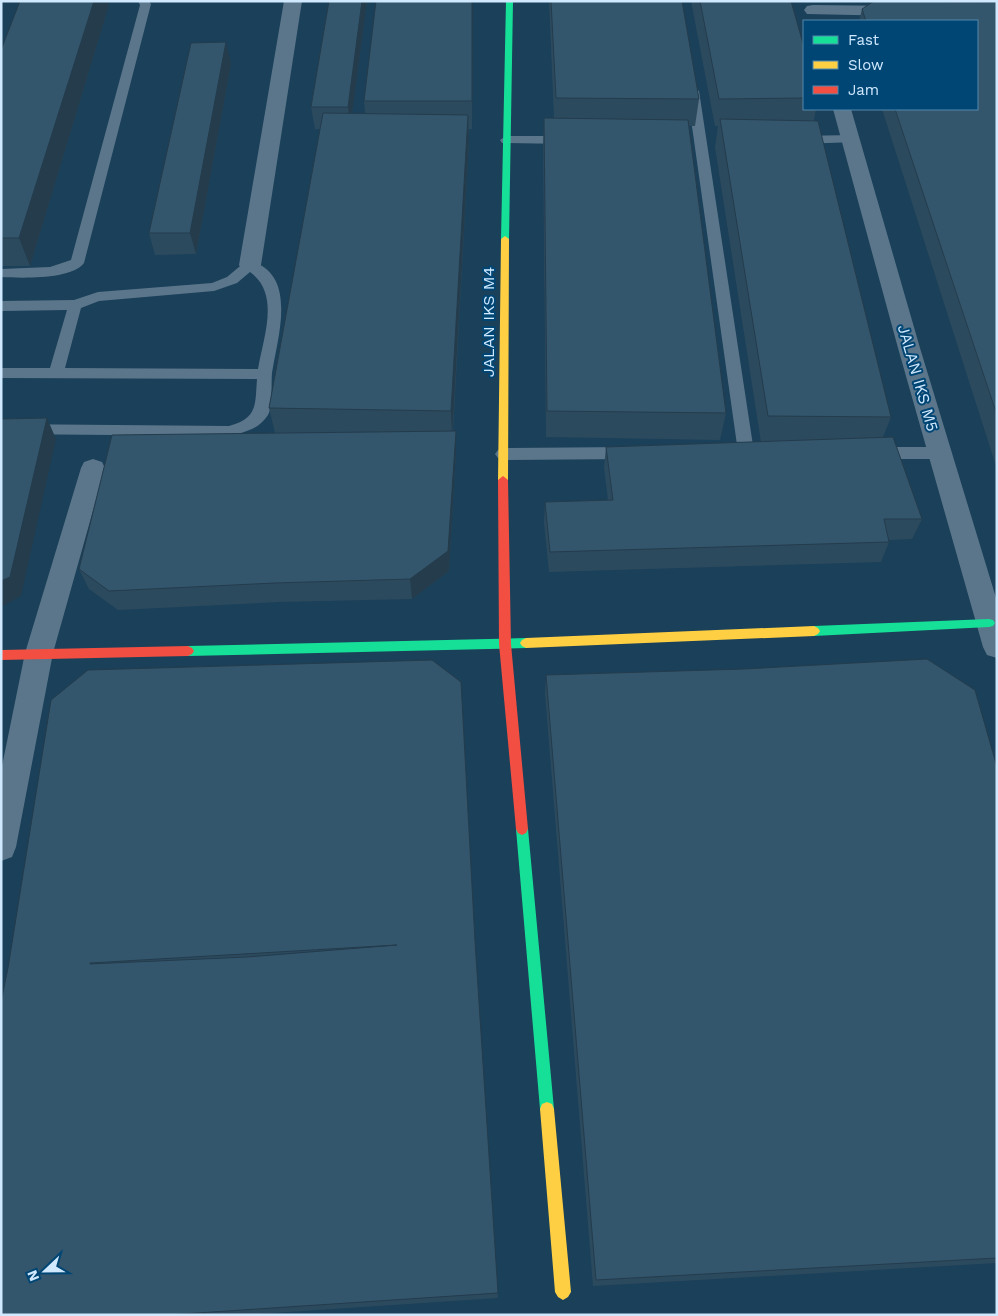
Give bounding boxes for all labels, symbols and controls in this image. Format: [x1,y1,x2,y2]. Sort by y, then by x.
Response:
legend [803,20,978,110]
text: Fast [848,31,880,49]
text: Slow [848,56,884,74]
text: Jam [848,81,879,99]
street label: JALAN IKS M4 [479,266,498,377]
street label: JALAN IKS M5 [894,322,942,434]
north arrow [20,1246,70,1296]
text: N [24,1268,42,1284]

